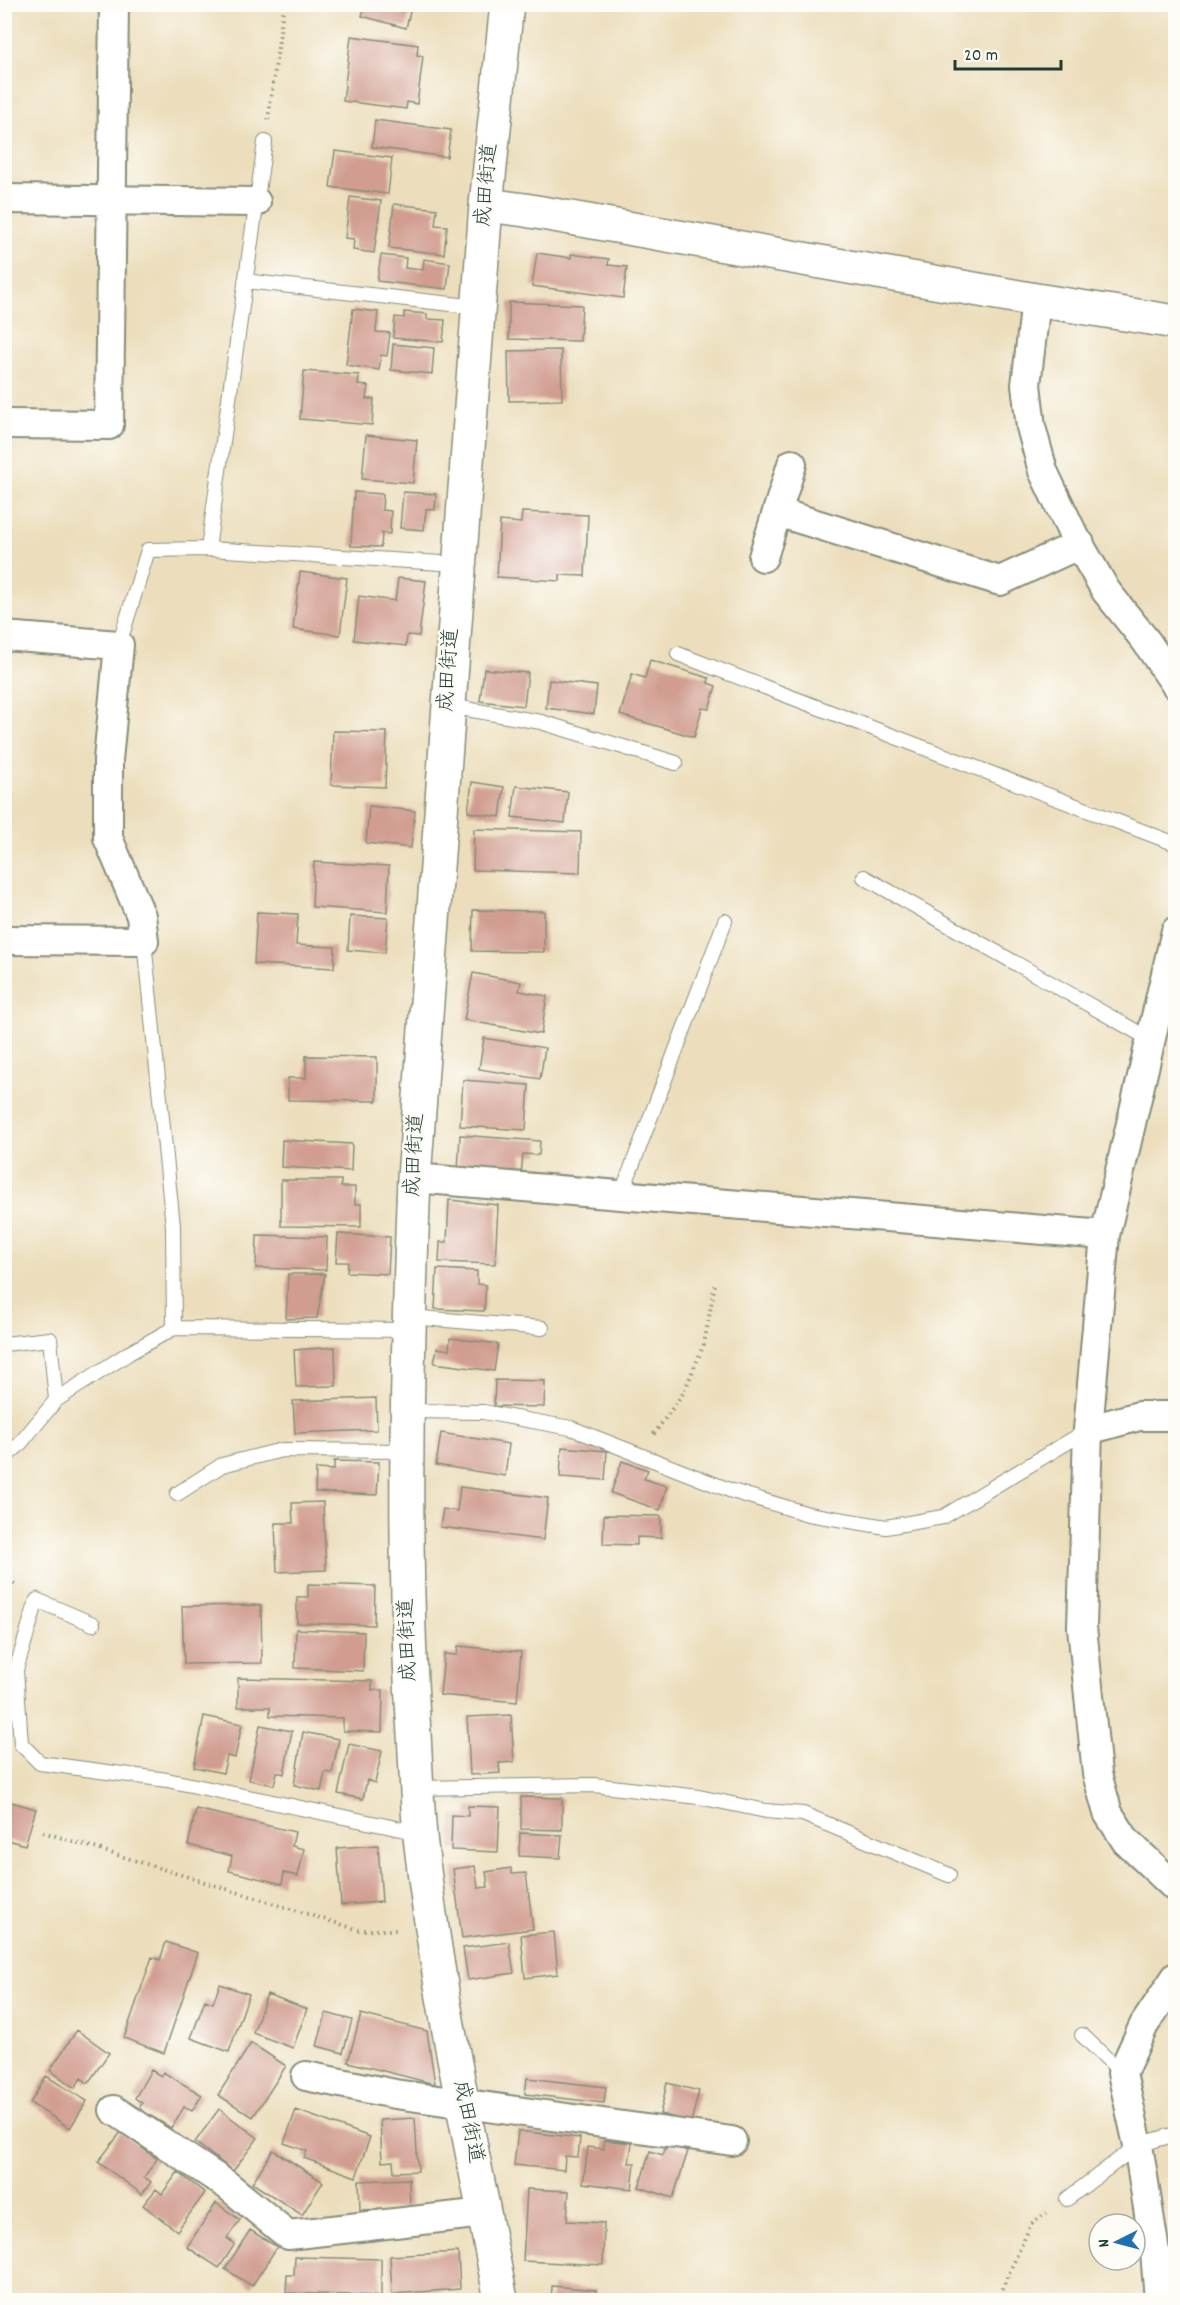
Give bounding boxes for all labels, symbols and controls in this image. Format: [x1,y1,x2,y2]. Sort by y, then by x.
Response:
scale bar [955,33,1062,71]
text: 20 m [964,44,998,69]
street label: 成田街道 [469,142,507,228]
street label: 成田街道 [432,627,468,713]
street label: 成田街道 [399,1112,433,1198]
street label: 成田街道 [393,1598,425,1682]
street label: 成田街道 [444,2078,490,2166]
north arrow [1087,2212,1147,2272]
text: N [1093,2238,1116,2248]

